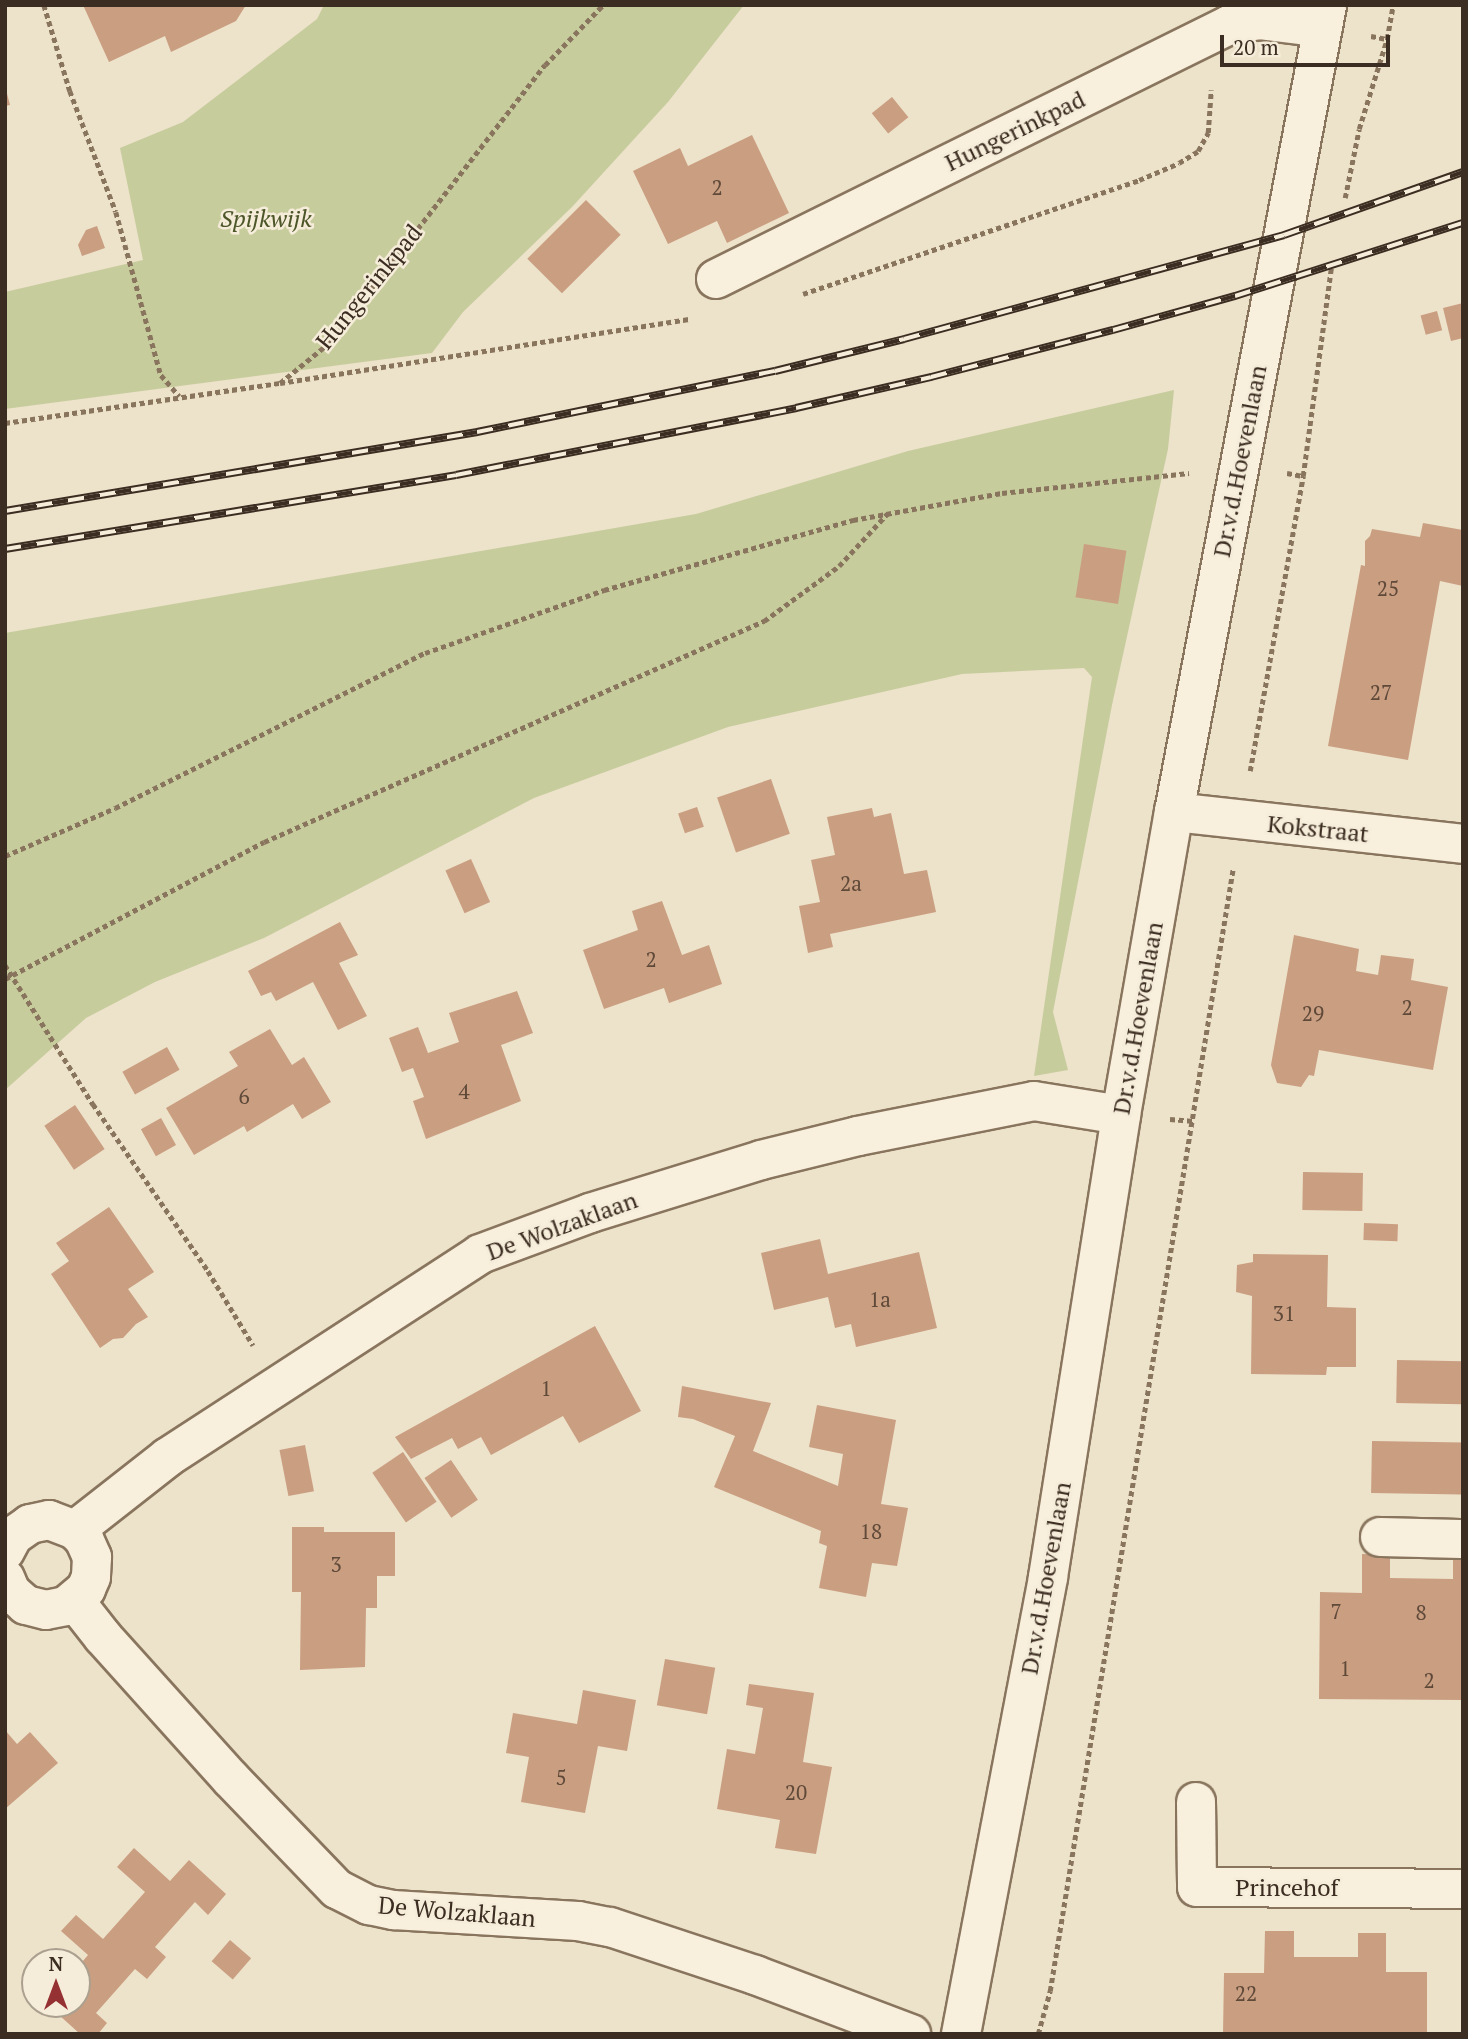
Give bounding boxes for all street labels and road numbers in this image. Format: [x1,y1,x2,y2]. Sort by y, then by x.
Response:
street label: Hungerinkpad [940,85,1090,177]
street label: Hungerinkpad [310,219,428,355]
street label: Dr.v.d.Hoevenlaan [1207,363,1273,559]
street label: Kokstraat [1266,809,1370,849]
street label: Dr.v.d.Hoevenlaan [1107,919,1169,1117]
street label: De Wolzaklaan [483,1185,641,1267]
street label: Dr.v.d.Hoevenlaan [1015,1479,1077,1677]
street label: Princehof [1235,1874,1339,1902]
street label: De Wolzaklaan [377,1891,537,1933]

